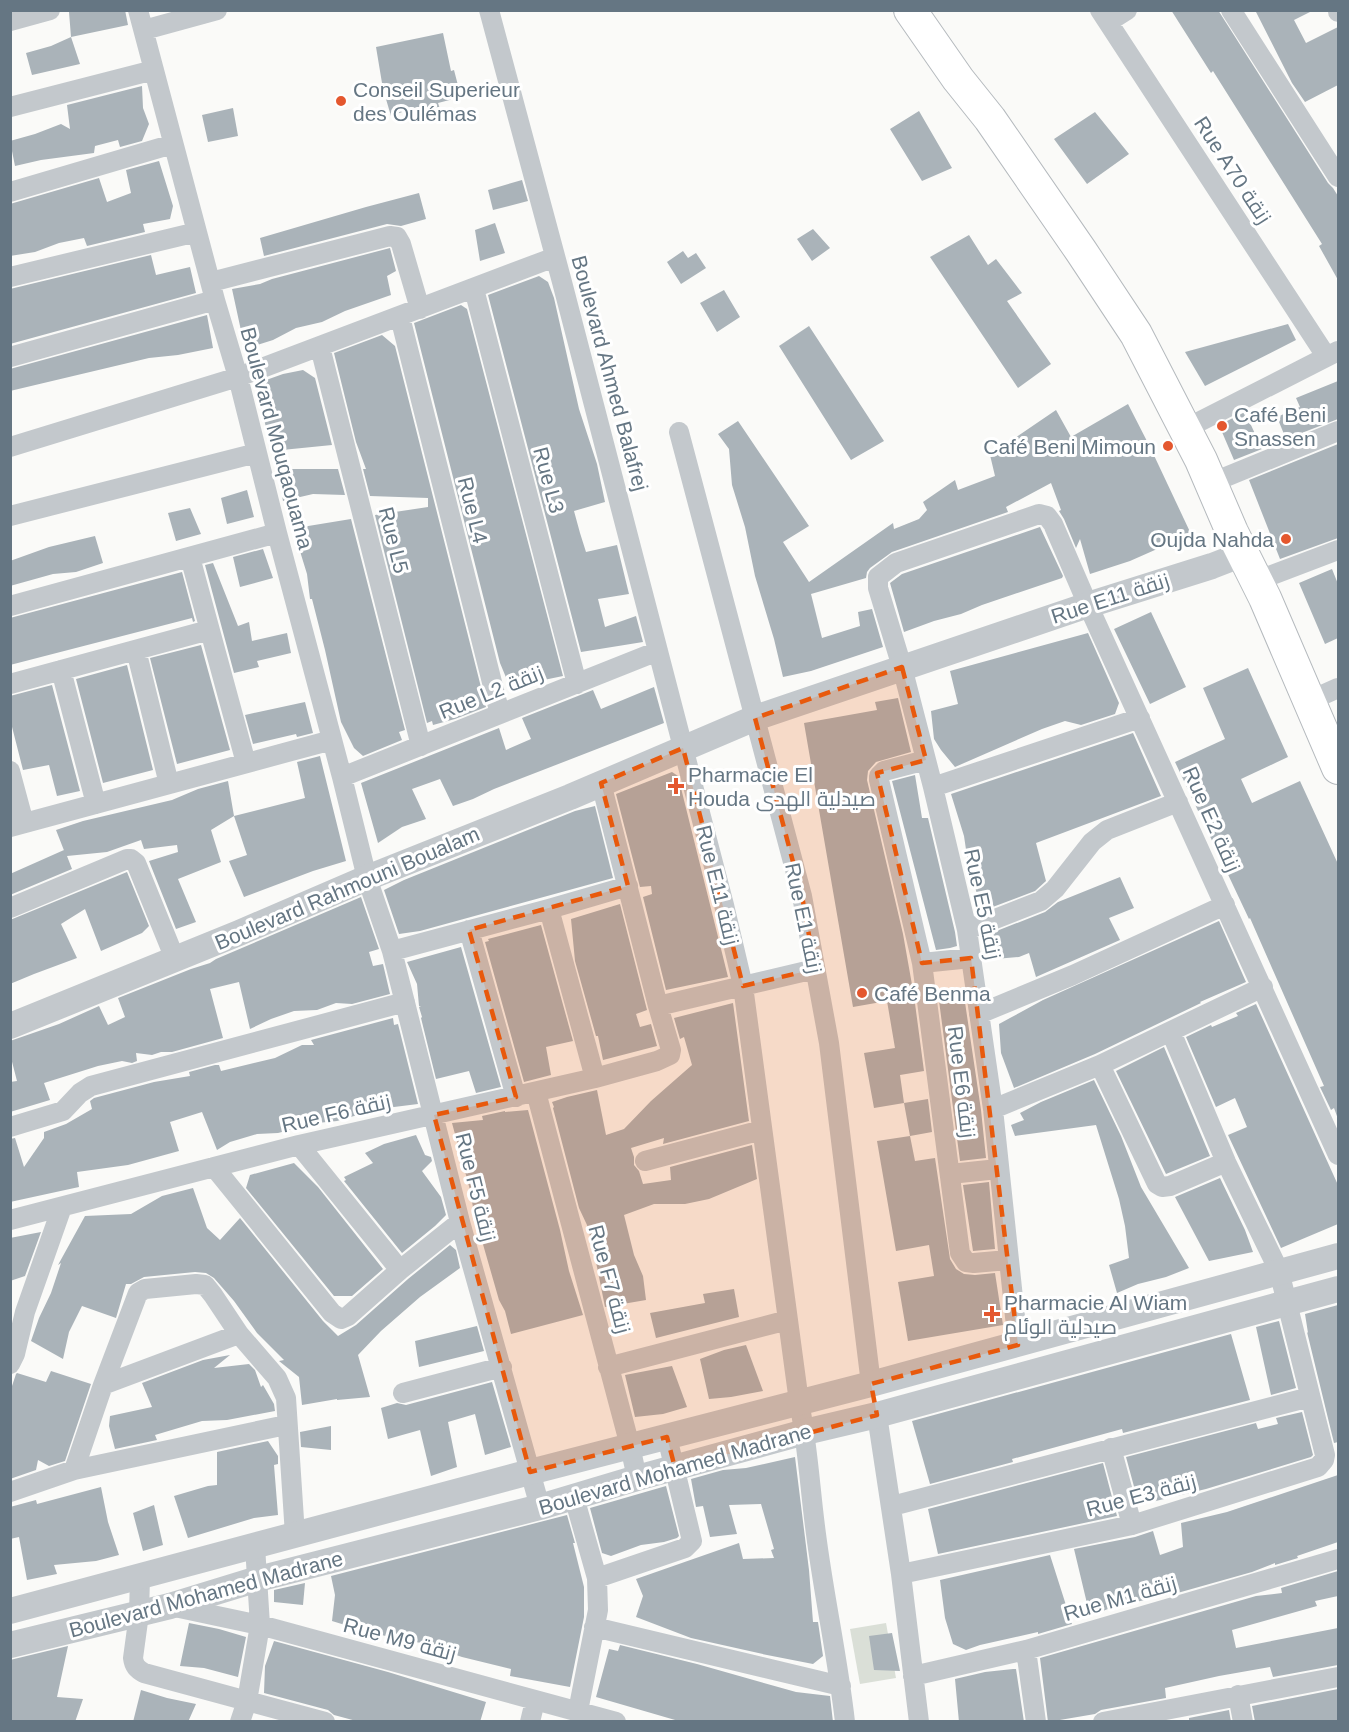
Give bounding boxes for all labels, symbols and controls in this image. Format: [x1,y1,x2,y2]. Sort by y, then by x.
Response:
place label: Conseil Superieur des Oulémas [353,78,520,125]
marker: Conseil Superieur des Oulémas [334,94,348,108]
street label: Rue A70 زنقة [1189,112,1276,228]
street label: Boulevard Ahmed Balafrej [567,253,653,493]
street label: Boulevard Mouqaouama [236,325,318,552]
place label: Café Beni Snassen [1234,403,1326,450]
marker: Café Beni Snassen [1215,419,1229,433]
place label: Café Beni Mimoun [983,435,1156,458]
marker: Café Beni Mimoun [1161,439,1175,453]
street label: Rue L3 [529,444,569,516]
street label: Rue L4 [454,474,492,546]
street label: Rue L5 [375,504,413,576]
place label: Oujda Nahda [1150,528,1274,551]
marker: Oujda Nahda [1279,532,1293,546]
street label: Rue E11 زنقة [1048,568,1172,629]
street label: Rue L2 زنقة [436,661,547,724]
place label: Pharmacie El Houda صيدلية الهدى [688,763,876,812]
street label: Rue E2 زنقة [1178,763,1245,876]
marker: Pharmacie El Houda صيدلية الهدى [669,779,683,793]
street label: Boulevard Rahmouni Boualam [211,822,483,954]
street label: Rue E11 زنقة [691,823,744,948]
street label: Rue E5 زنقة [959,847,1006,962]
street label: Rue E1 زنقة [780,861,827,976]
place label: Café Benma [874,982,991,1005]
marker: Café Benma [855,986,869,1000]
street label: Rue E6 زنقة [943,1025,980,1139]
street label: Rue F6 زنقة [279,1089,393,1138]
street label: Rue F5 زنقة [450,1130,501,1244]
street label: Rue F7 زنقة [584,1222,636,1336]
place label: Pharmacie Al Wiam صيدلية الوئام [1004,1291,1187,1341]
marker: Pharmacie Al Wiam صيدلية الوئام [985,1307,999,1321]
street label: Boulevard Mohamed Madrane [536,1419,814,1519]
street label: Rue E3 زنقة [1084,1469,1199,1522]
street label: Boulevard Mohamed Madrane [67,1546,345,1642]
street label: Rue M1 زنقة [1061,1571,1179,1626]
street label: Rue M9 زنقة [341,1613,459,1666]

